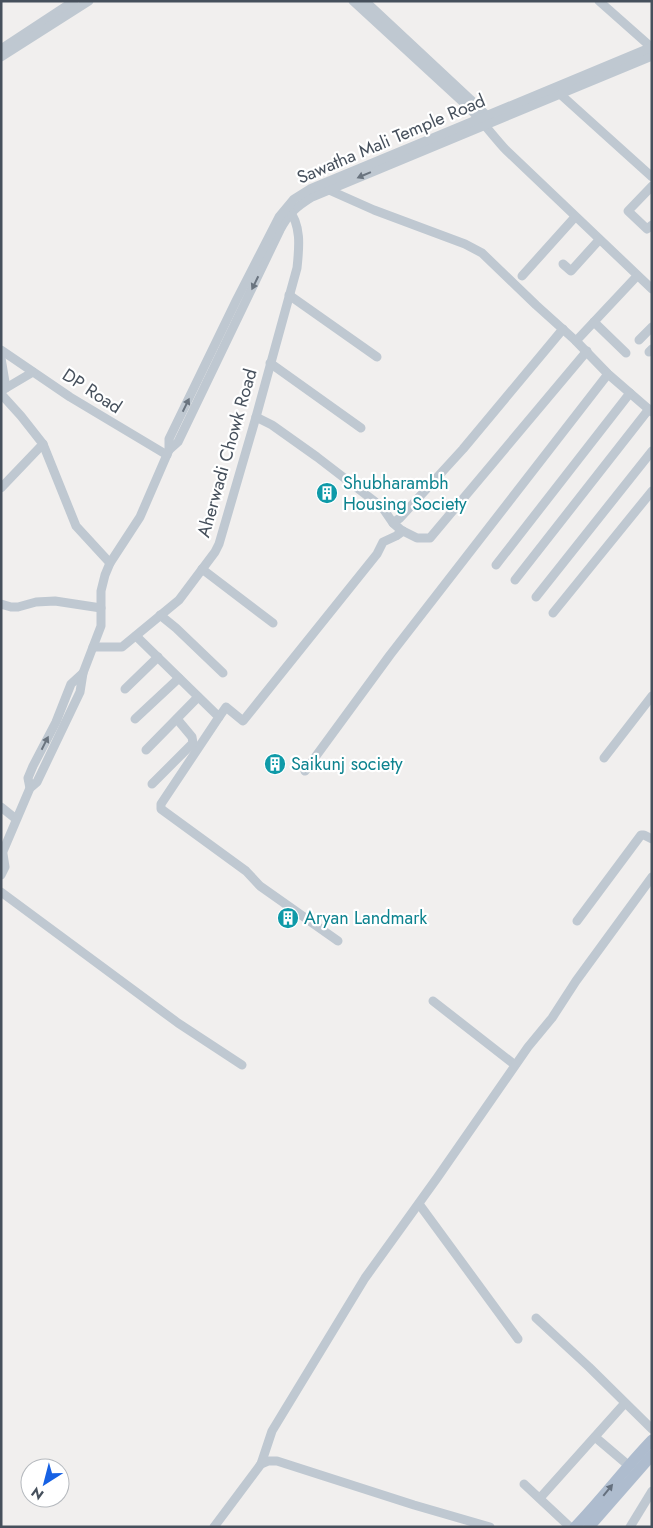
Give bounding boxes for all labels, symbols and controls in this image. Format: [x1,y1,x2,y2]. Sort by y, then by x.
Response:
street label: Sawatha Mali Temple Road [293,87,489,191]
one-way arrow [357,172,371,180]
one-way arrow [250,276,258,290]
street label: DP Road [57,362,127,420]
street label: Aherwadi Chowk Road [190,366,264,540]
one-way arrow [182,398,190,412]
place label: Shubharambh Housing Society [343,470,467,517]
building icon: Shubharambh Housing Society [315,481,339,505]
one-way arrow [41,736,49,750]
place label: Saikunj society [291,751,403,777]
building icon: Saikunj society [263,752,287,776]
place label: Aryan Landmark [304,905,427,931]
building icon: Aryan Landmark [276,906,300,930]
north arrow [20,1458,70,1508]
text: N [27,1482,48,1505]
one-way arrow [602,1484,613,1497]

